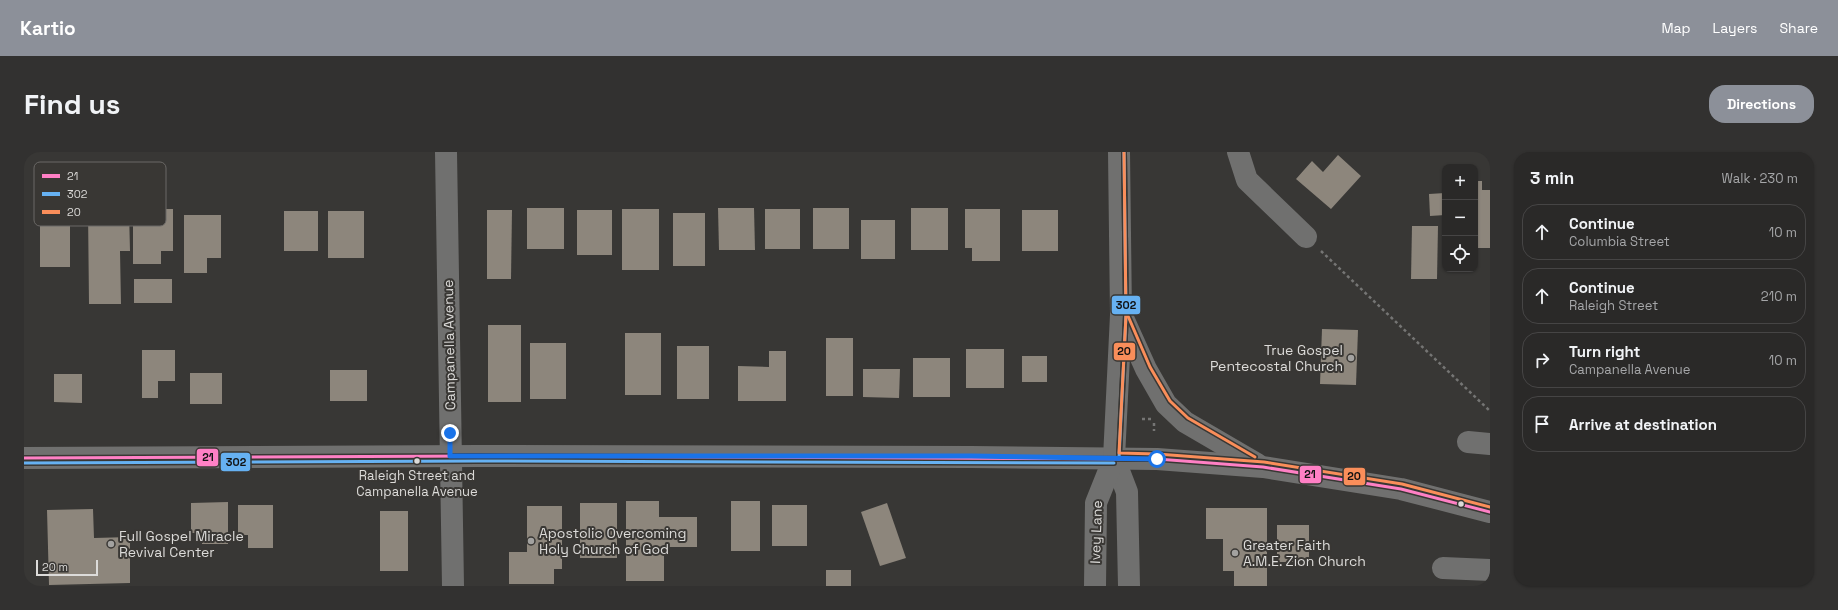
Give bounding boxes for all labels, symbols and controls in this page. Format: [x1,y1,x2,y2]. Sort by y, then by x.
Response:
text: Kartio [20,16,76,41]
text: Map [1661,19,1691,37]
text: Layers [1713,19,1757,37]
text: Share [1779,19,1818,37]
button: Directions [1709,85,1814,123]
text: Find us [24,86,121,122]
legend [34,162,166,226]
map controls [1442,164,1478,272]
button: + [1442,164,1478,200]
text: 3 min [1530,167,1574,189]
text: 21 [67,169,78,183]
text: Walk · 230 m [1721,170,1798,187]
text: 302 [67,187,88,201]
button: − [1442,200,1478,236]
text: 20 [67,205,81,219]
text: Continue [1569,214,1635,233]
icon: ahead [1531,221,1553,243]
text: 10 m [1769,224,1797,241]
text: Columbia Street [1569,233,1670,250]
button: locate [1442,236,1478,272]
text: Continue [1569,278,1635,297]
street label: Campanella Avenue [439,279,459,411]
icon: ahead [1531,285,1553,307]
text: 210 m [1761,288,1797,305]
line badge: 302 [1111,295,1141,315]
text: Raleigh Street [1569,297,1658,314]
text: 302 [1116,298,1137,312]
place label: True Gospel Pentecostal Church [1210,341,1343,375]
line badge: 20 [1113,342,1136,361]
text: Turn right [1569,342,1640,361]
text: 20 [1117,344,1131,358]
icon: right [1531,349,1553,371]
text: 10 m [1769,352,1797,369]
marker: True Gospel Pentecostal Church [1346,353,1356,363]
text: Campanella Avenue [1569,361,1690,378]
icon: arrive [1531,413,1553,435]
text: Arrive at destination [1569,415,1717,434]
route end [441,424,459,442]
line badge: 21 [196,448,219,467]
text: 21 [202,450,214,464]
route start [1148,450,1166,468]
line badge: 302 [220,452,251,472]
text: 302 [226,455,247,469]
marker: Raleigh Street and Campanella Avenue [412,456,422,466]
line badge: 21 [1299,465,1322,484]
place label: Raleigh Street and Campanella Avenue [356,467,478,500]
text: 21 [1304,467,1316,481]
line badge: 20 [1343,467,1366,486]
text: 20 [1347,469,1361,483]
unlabelled marker [1456,499,1466,509]
street label: Ivey Lane [1086,500,1106,564]
place label: Apostolic Overcoming Holy Church of God [539,524,686,558]
place label: Full Gospel Miracle Revival Center [119,527,244,561]
marker: Apostolic Overcoming Holy Church of God [526,536,536,546]
place label: Greater Faith A.M.E. Zion Church [1243,536,1366,570]
marker: Full Gospel Miracle Revival Center [106,539,116,549]
marker: Greater Faith A.M.E. Zion Church [1230,548,1240,558]
scale bar [36,558,98,577]
text: 20 m [42,560,68,574]

